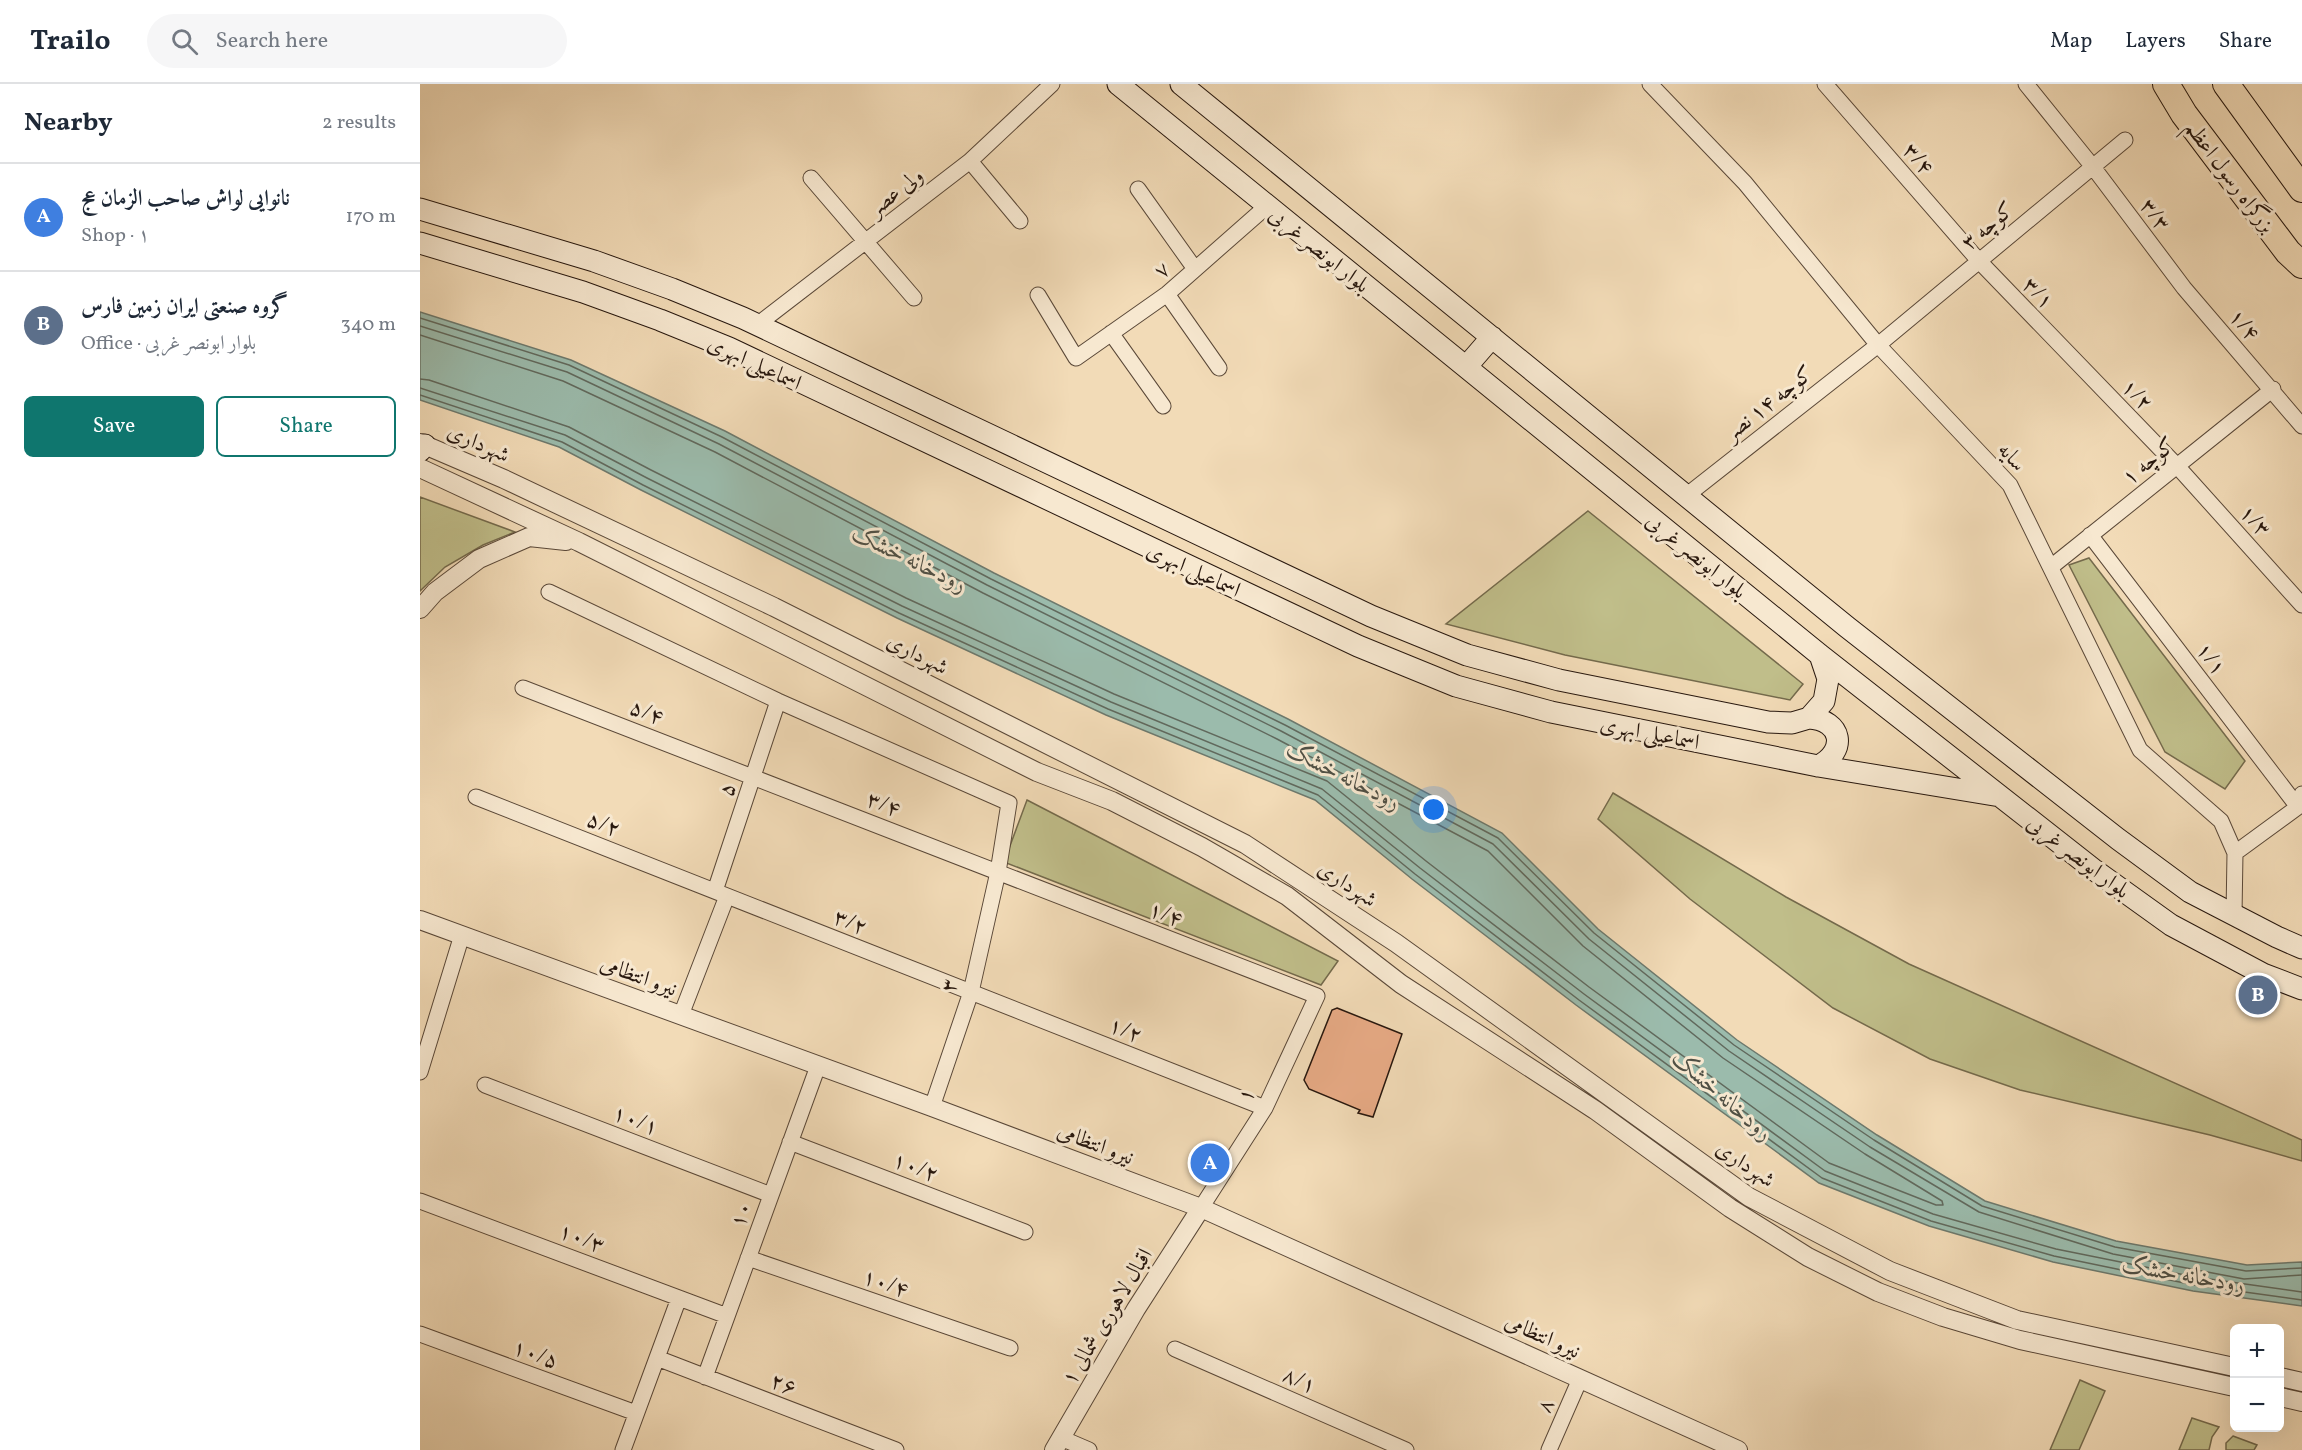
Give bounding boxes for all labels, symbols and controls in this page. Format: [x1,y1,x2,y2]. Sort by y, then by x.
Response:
search box [147,14,567,68]
text: Trailo [30,22,111,61]
icon: search [168,25,201,58]
text: Search here [216,26,328,57]
text: Map [2050,27,2092,56]
text: Layers [2125,27,2186,56]
text: Share [2219,27,2272,56]
text: Nearby [24,105,113,141]
text: 2 results [322,109,396,137]
street label: بزرگراه رسول اعظم [2174,114,2283,242]
street label: ۳/۴ [1894,137,1940,183]
street label: ولی عصر [861,161,931,226]
text: نانوایی لواش صاحب الزمان عج [81,184,290,215]
street label: ۳/۳ [2131,193,2177,238]
street label: کوچه ۳ [1955,195,2022,258]
street label: بلوار ابونصر غربی [1261,200,1376,301]
text: A [36,203,51,231]
text: 170 m [346,203,396,231]
text: Shop · ۱ [81,222,150,250]
street label: ۷ [1148,255,1178,287]
street label: ۳/۱ [2014,271,2060,317]
text: گروه صنعتی ایران زمین فارس [81,292,288,323]
street label: ۱/۴ [2220,303,2266,349]
text: B [37,311,50,339]
text: 340 m [340,311,396,339]
street label: اسماعیلی ابهری [702,329,806,400]
text: Office · بلوار ابونصر غربی [81,330,256,358]
street label: کوچه ۱۴ نصر [1717,359,1821,450]
street label: ۱/۲ [2113,373,2159,419]
button: Save [24,396,204,457]
button: Share [216,396,396,457]
street label: شهرداری [442,417,514,472]
street label: کوچه ۱ [2116,431,2183,493]
street label: سایه [1990,436,2033,479]
street label: ۱/۳ [2231,499,2277,545]
street label: بلوار ابونصر غربی [1638,506,1753,607]
water label: رودخانه خشک [846,517,973,602]
street label: اسماعیلی ابهری [1141,536,1245,607]
street label: شهرداری [881,627,953,684]
street label: ۱/۱ [2187,637,2233,682]
street label: ۵/۴ [625,693,668,734]
street label: اسماعیلی ابهری [1597,710,1702,759]
water label: رودخانه خشک [1280,733,1406,820]
street label: ۵ [712,779,745,801]
street label: ۳/۴ [862,785,905,826]
your location [1419,795,1448,824]
street label: ۵/۲ [582,805,624,846]
street label: بلوار ابونصر غربی [2019,809,2136,907]
street label: شهرداری [1311,854,1383,916]
street label: ۱/۴ [1144,895,1187,936]
street label: ۳/۲ [829,903,872,944]
street label: نیرو انتظامی [595,949,681,1006]
pin: B [2238,972,2278,1018]
street label: ۳ [934,975,967,996]
street label: ۱/۲ [1104,1011,1147,1052]
water label: رودخانه خشک [1664,1043,1780,1150]
street label: ۱ [1230,1082,1264,1108]
street label: ۱۰/۱ [608,1099,662,1144]
street label: نیرو انتظامی [1052,1117,1138,1174]
street label: شهرداری [1709,1134,1780,1196]
pin: A [1190,1140,1230,1186]
street label: ۱۰/۲ [888,1146,942,1191]
street label: ۱۰ [723,1197,761,1232]
street label: ۱۰/۳ [554,1217,608,1262]
street label: اقبال لاهوری شمالی ۱ [1055,1243,1161,1391]
water label: رودخانه خشک [2119,1248,2248,1304]
street label: ۱۰/۴ [858,1262,912,1307]
street label: نیرو انتظامی [1499,1307,1585,1368]
map controls [2230,1324,2284,1432]
button: + [2230,1324,2284,1378]
street label: ۱۰/۵ [508,1333,562,1378]
street label: ۸/۱ [1277,1360,1321,1402]
street label: ۲۶ [766,1366,801,1404]
button: − [2230,1378,2284,1432]
street label: ۸ [1530,1394,1563,1418]

